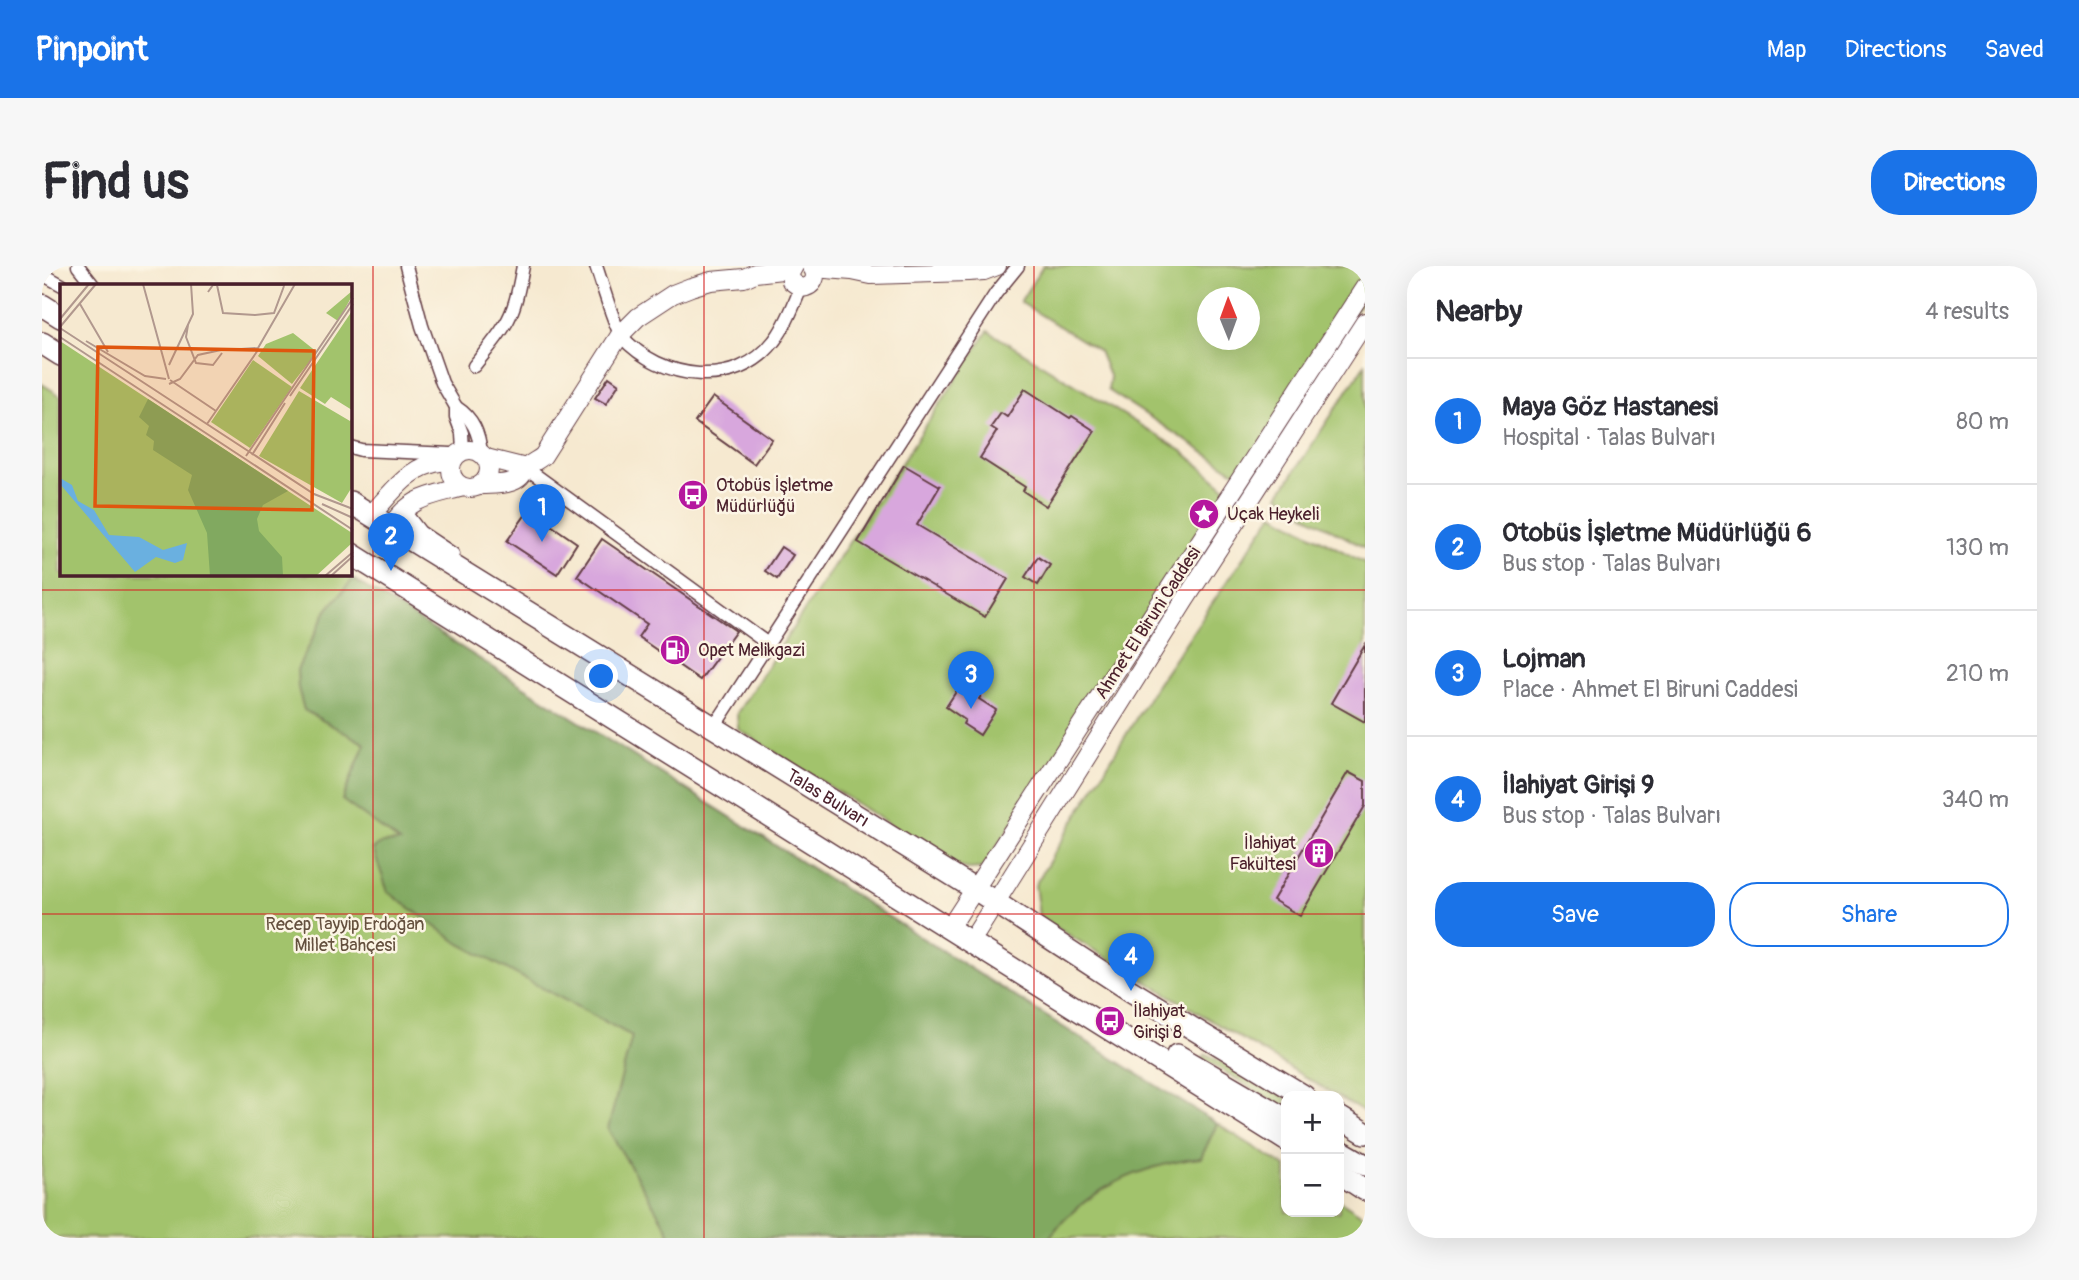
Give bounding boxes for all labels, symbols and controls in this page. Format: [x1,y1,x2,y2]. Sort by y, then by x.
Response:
text: Pinpoint [35,29,148,70]
text: Map [1767,35,1807,64]
text: Directions [1845,35,1946,64]
text: Saved [1984,35,2044,64]
button: Directions [1871,150,2037,215]
text: Find us [42,152,189,213]
inset map [60,284,352,576]
north arrow [1197,287,1260,350]
text: Nearby [1435,293,1522,330]
text: 4 results [1925,297,2009,326]
text: Maya Göz Hastanesi [1502,391,1718,423]
text: 1 [1454,407,1463,436]
text: 80 m [1956,407,2009,436]
text: Hospital · Talas Bulvarı [1502,423,1716,452]
place label: Otobüs İşletme Müdürlüğü [716,474,833,518]
bus stop icon: Otobüs İşletme Müdürlüğü [676,478,710,512]
pin: 1 [519,484,565,542]
place icon: Uçak Heykeli [1187,497,1221,531]
place label: Uçak Heykeli [1227,503,1319,526]
pin: 2 [368,513,414,571]
text: Otobüs İşletme Müdürlüğü 6 [1502,517,1812,549]
text: 2 [1452,533,1464,562]
text: 130 m [1946,533,2009,562]
street label: Ahmet El Biruni Caddesi [1090,542,1206,704]
text: Bus stop · Talas Bulvarı [1502,549,1721,578]
fuel station icon: Opet Melikgazi [658,633,692,667]
place label: Opet Melikgazi [698,639,805,662]
text: Lojman [1502,643,1586,675]
pin: 3 [948,651,994,709]
your location [584,659,618,693]
text: 3 [1452,659,1464,688]
text: 210 m [1946,659,2009,688]
text: Place · Ahmet El Biruni Caddesi [1502,675,1798,704]
street label: Talas Bulvarı [782,764,874,832]
text: İlahiyat Girişi 9 [1502,769,1654,801]
text: 4 [1451,785,1465,814]
text: 340 m [1942,785,2009,814]
text: Bus stop · Talas Bulvarı [1502,801,1721,830]
place label: İlahiyat Fakültesi [1229,832,1297,876]
building icon: İlahiyat Fakültesi [1302,836,1336,870]
button: Save [1435,882,1715,947]
button: Share [1729,882,2009,947]
park label: Recep Tayyip Erdoğan Millet Bahçesi [266,913,424,957]
pin: 4 [1108,933,1154,991]
place label: İlahiyat Girişi 8 [1133,1000,1186,1044]
bus stop icon: İlahiyat Girişi 8 [1093,1004,1127,1038]
map controls [1281,1091,1344,1217]
button: + [1281,1091,1344,1154]
button: − [1281,1154,1344,1217]

